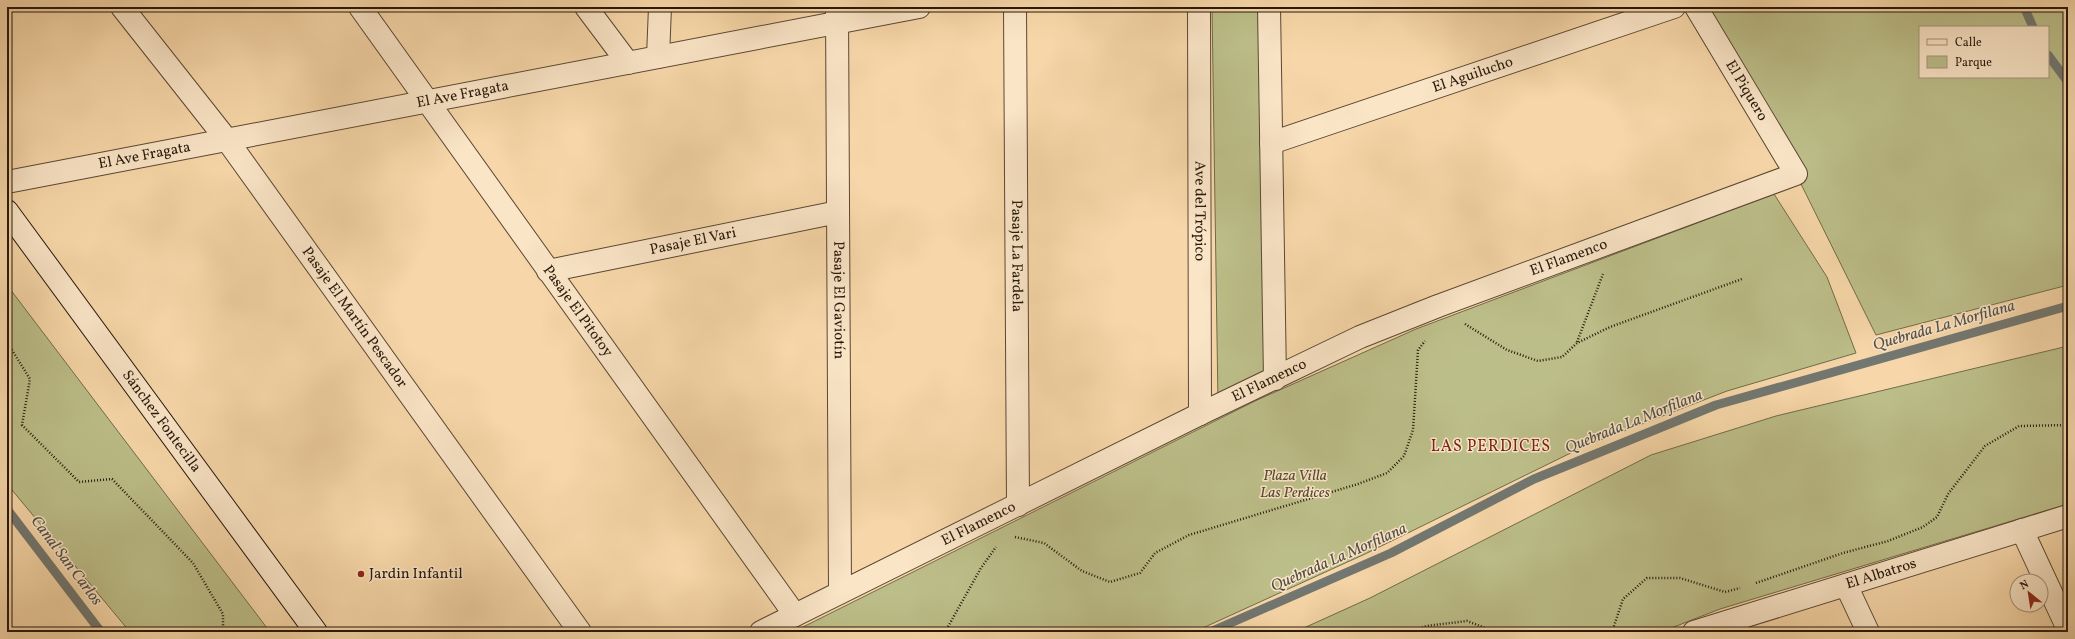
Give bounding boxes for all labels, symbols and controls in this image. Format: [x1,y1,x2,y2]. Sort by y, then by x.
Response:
legend [1919,26,2049,78]
text: Calle [1955,35,1982,51]
street label: El Aguilucho [1430,52,1516,98]
text: Parque [1955,55,1992,71]
street label: El Piquero [1720,57,1772,125]
street label: El Ave Fragata [415,75,511,114]
street label: El Ave Fragata [97,136,192,175]
street label: Ave del Trópico [1189,161,1210,261]
street label: Pasaje La Fardela [1006,200,1027,312]
street label: Pasaje El Vari [648,222,738,261]
street label: El Flamenco [1527,234,1610,282]
street label: Pasaje El Gaviotín [828,241,849,359]
street label: Pasaje El Martín Pescador [296,243,412,393]
street label: Pasaje El Pitotoy [538,261,618,361]
water label: Quebrada La Morfilana [1870,295,2018,357]
street label: El Flamenco [1228,354,1310,408]
street label: Sánchez Fontecilla [117,366,206,477]
water label: Quebrada La Morfilana [1562,384,1707,460]
district label: LAS PERDICES [1431,436,1551,458]
park label: Plaza Villa Las Perdices [1260,466,1330,504]
street label: El Flamenco [938,496,1020,551]
water label: Canal San Carlos [25,511,107,611]
water label: Quebrada La Morfilana [1267,518,1411,598]
street label: El Albatros [1843,553,1919,595]
place label: Jardin Infantil [369,564,463,585]
marker: Jardin Infantil [356,569,366,579]
north arrow [2009,573,2049,613]
text: N [2018,577,2032,594]

